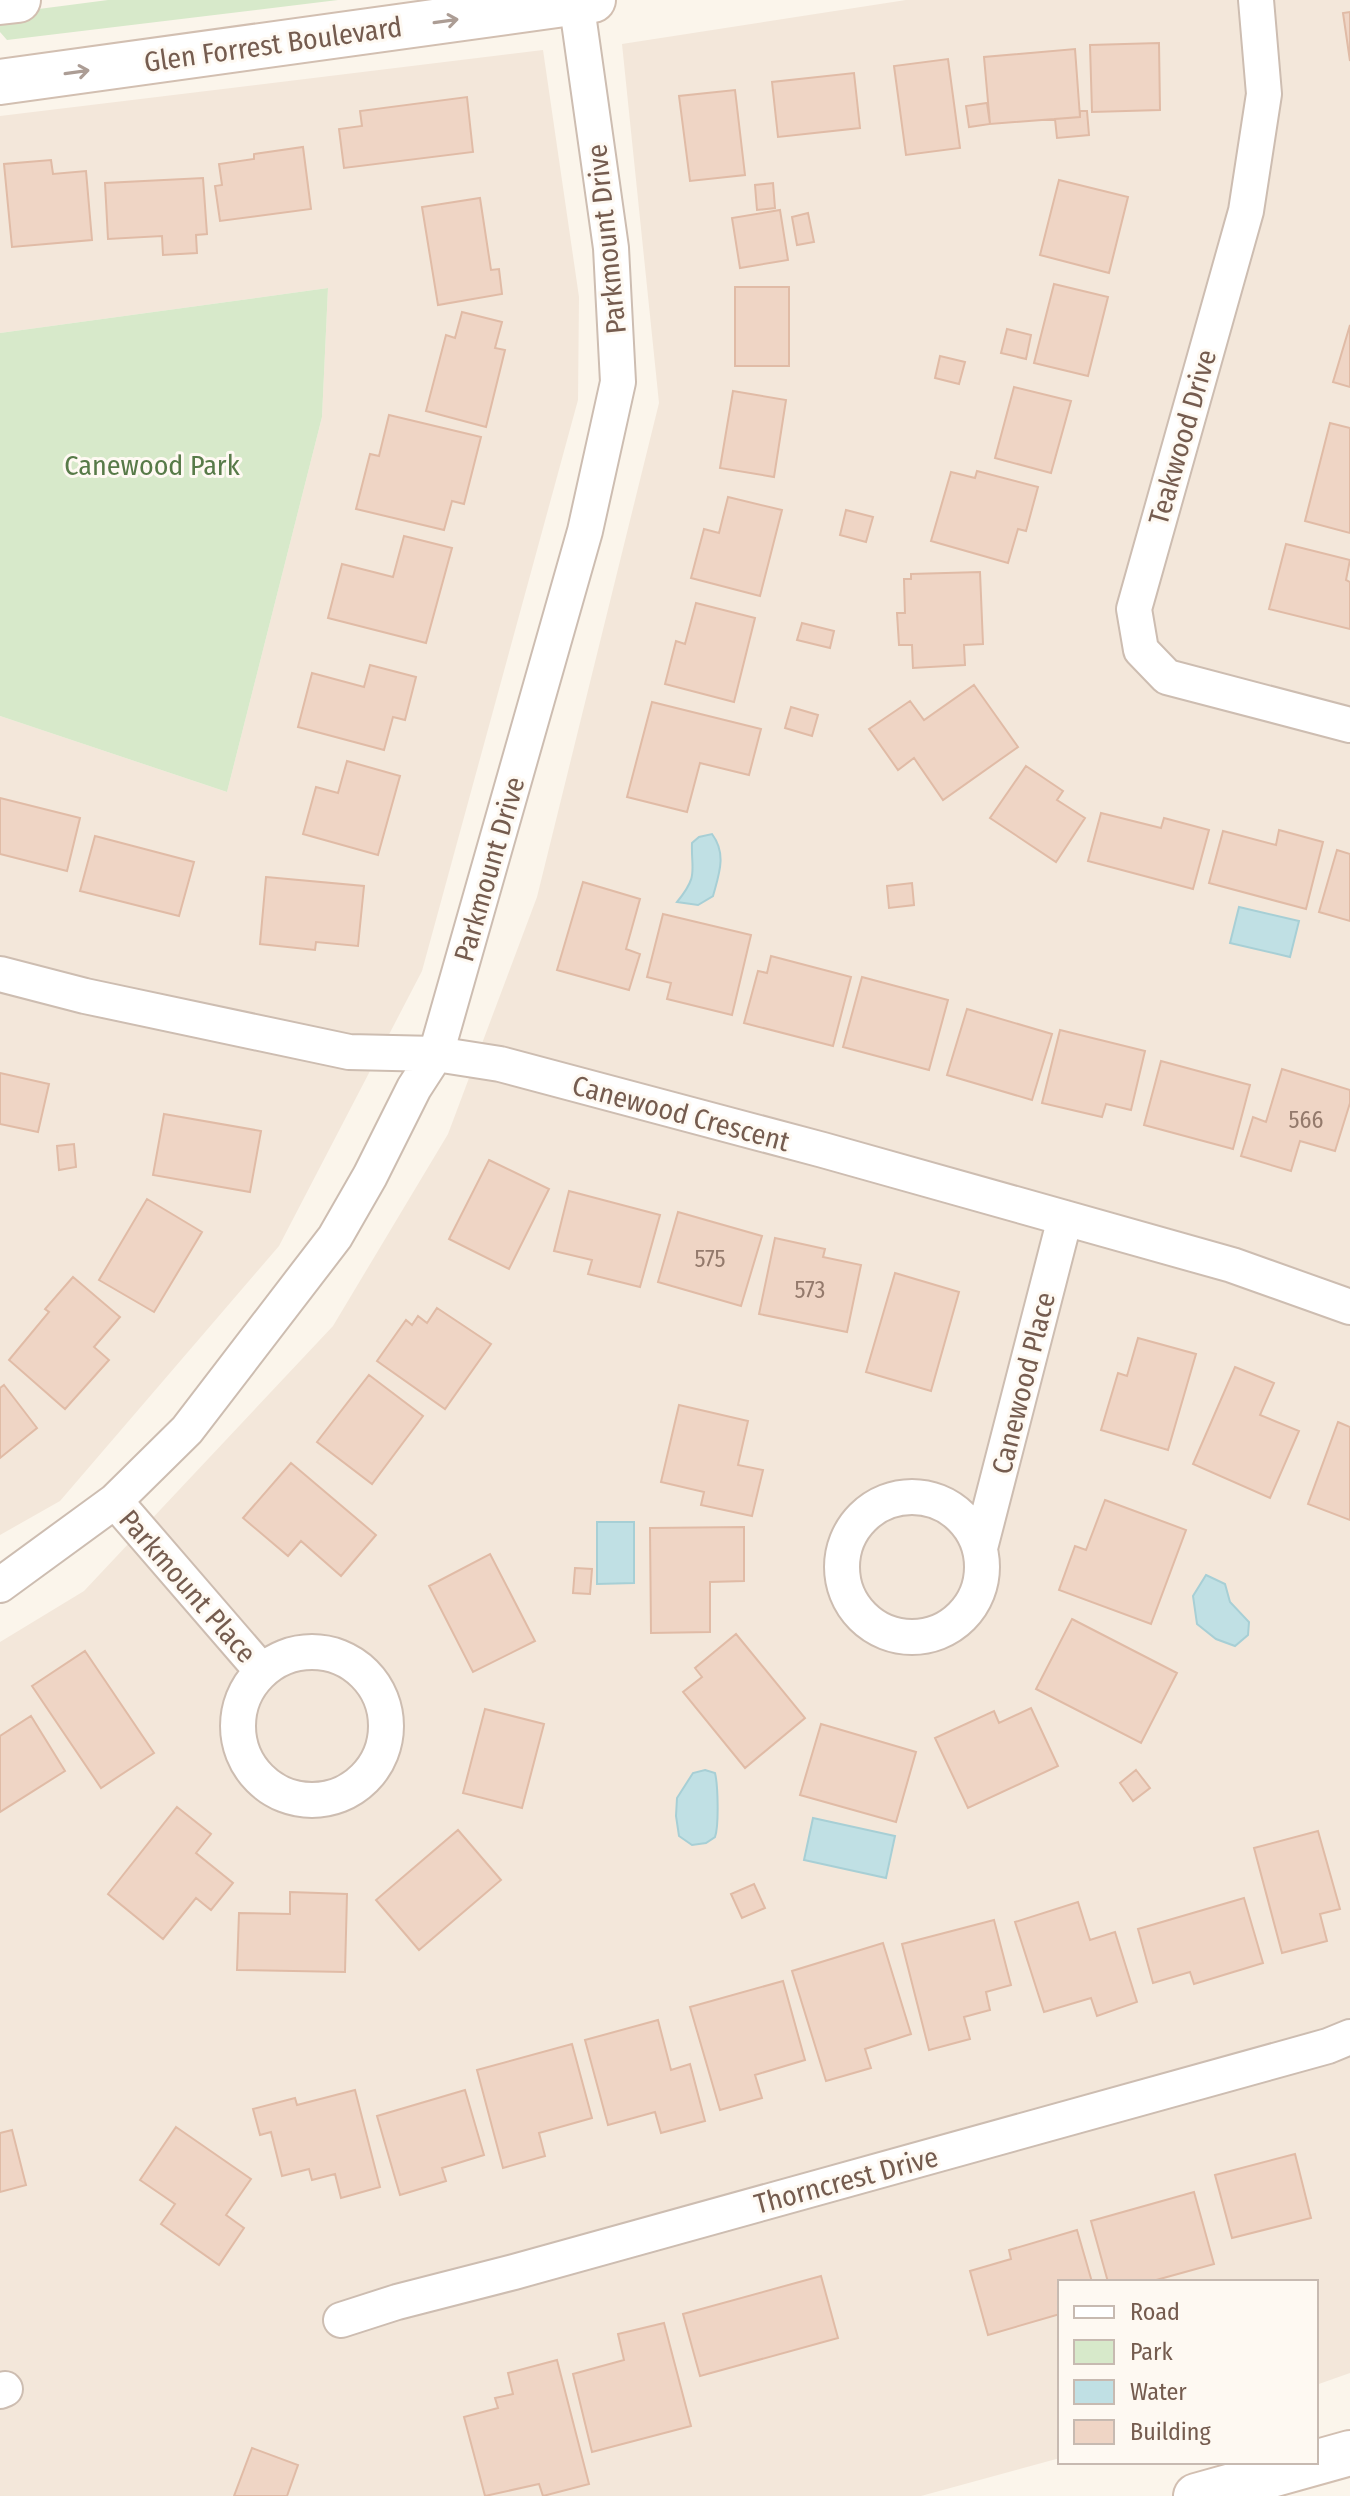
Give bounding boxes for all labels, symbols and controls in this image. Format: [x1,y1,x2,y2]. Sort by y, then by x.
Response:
street label: Glen Forrest Boulevard [142,10,404,79]
one-way arrow [432,13,459,28]
one-way arrow [64,64,89,79]
street label: Parkmount Drive [580,143,633,335]
street label: Teakwood Drive [1142,346,1223,528]
park label: Canewood Park [64,449,241,482]
street label: Parkmount Drive [447,773,532,965]
street label: Canewood Crescent [569,1069,794,1159]
house number: 566 [1289,1106,1323,1134]
house number: 575 [695,1245,725,1273]
house number: 573 [795,1276,825,1304]
street label: Canewood Place [985,1289,1062,1477]
street label: Parkmount Place [112,1503,263,1670]
street label: Thorncrest Drive [751,2140,942,2221]
legend [1058,2280,1318,2464]
text: Road [1130,2298,1180,2326]
text: Park [1130,2338,1173,2366]
text: Water [1130,2378,1187,2406]
text: Building [1130,2418,1212,2446]

